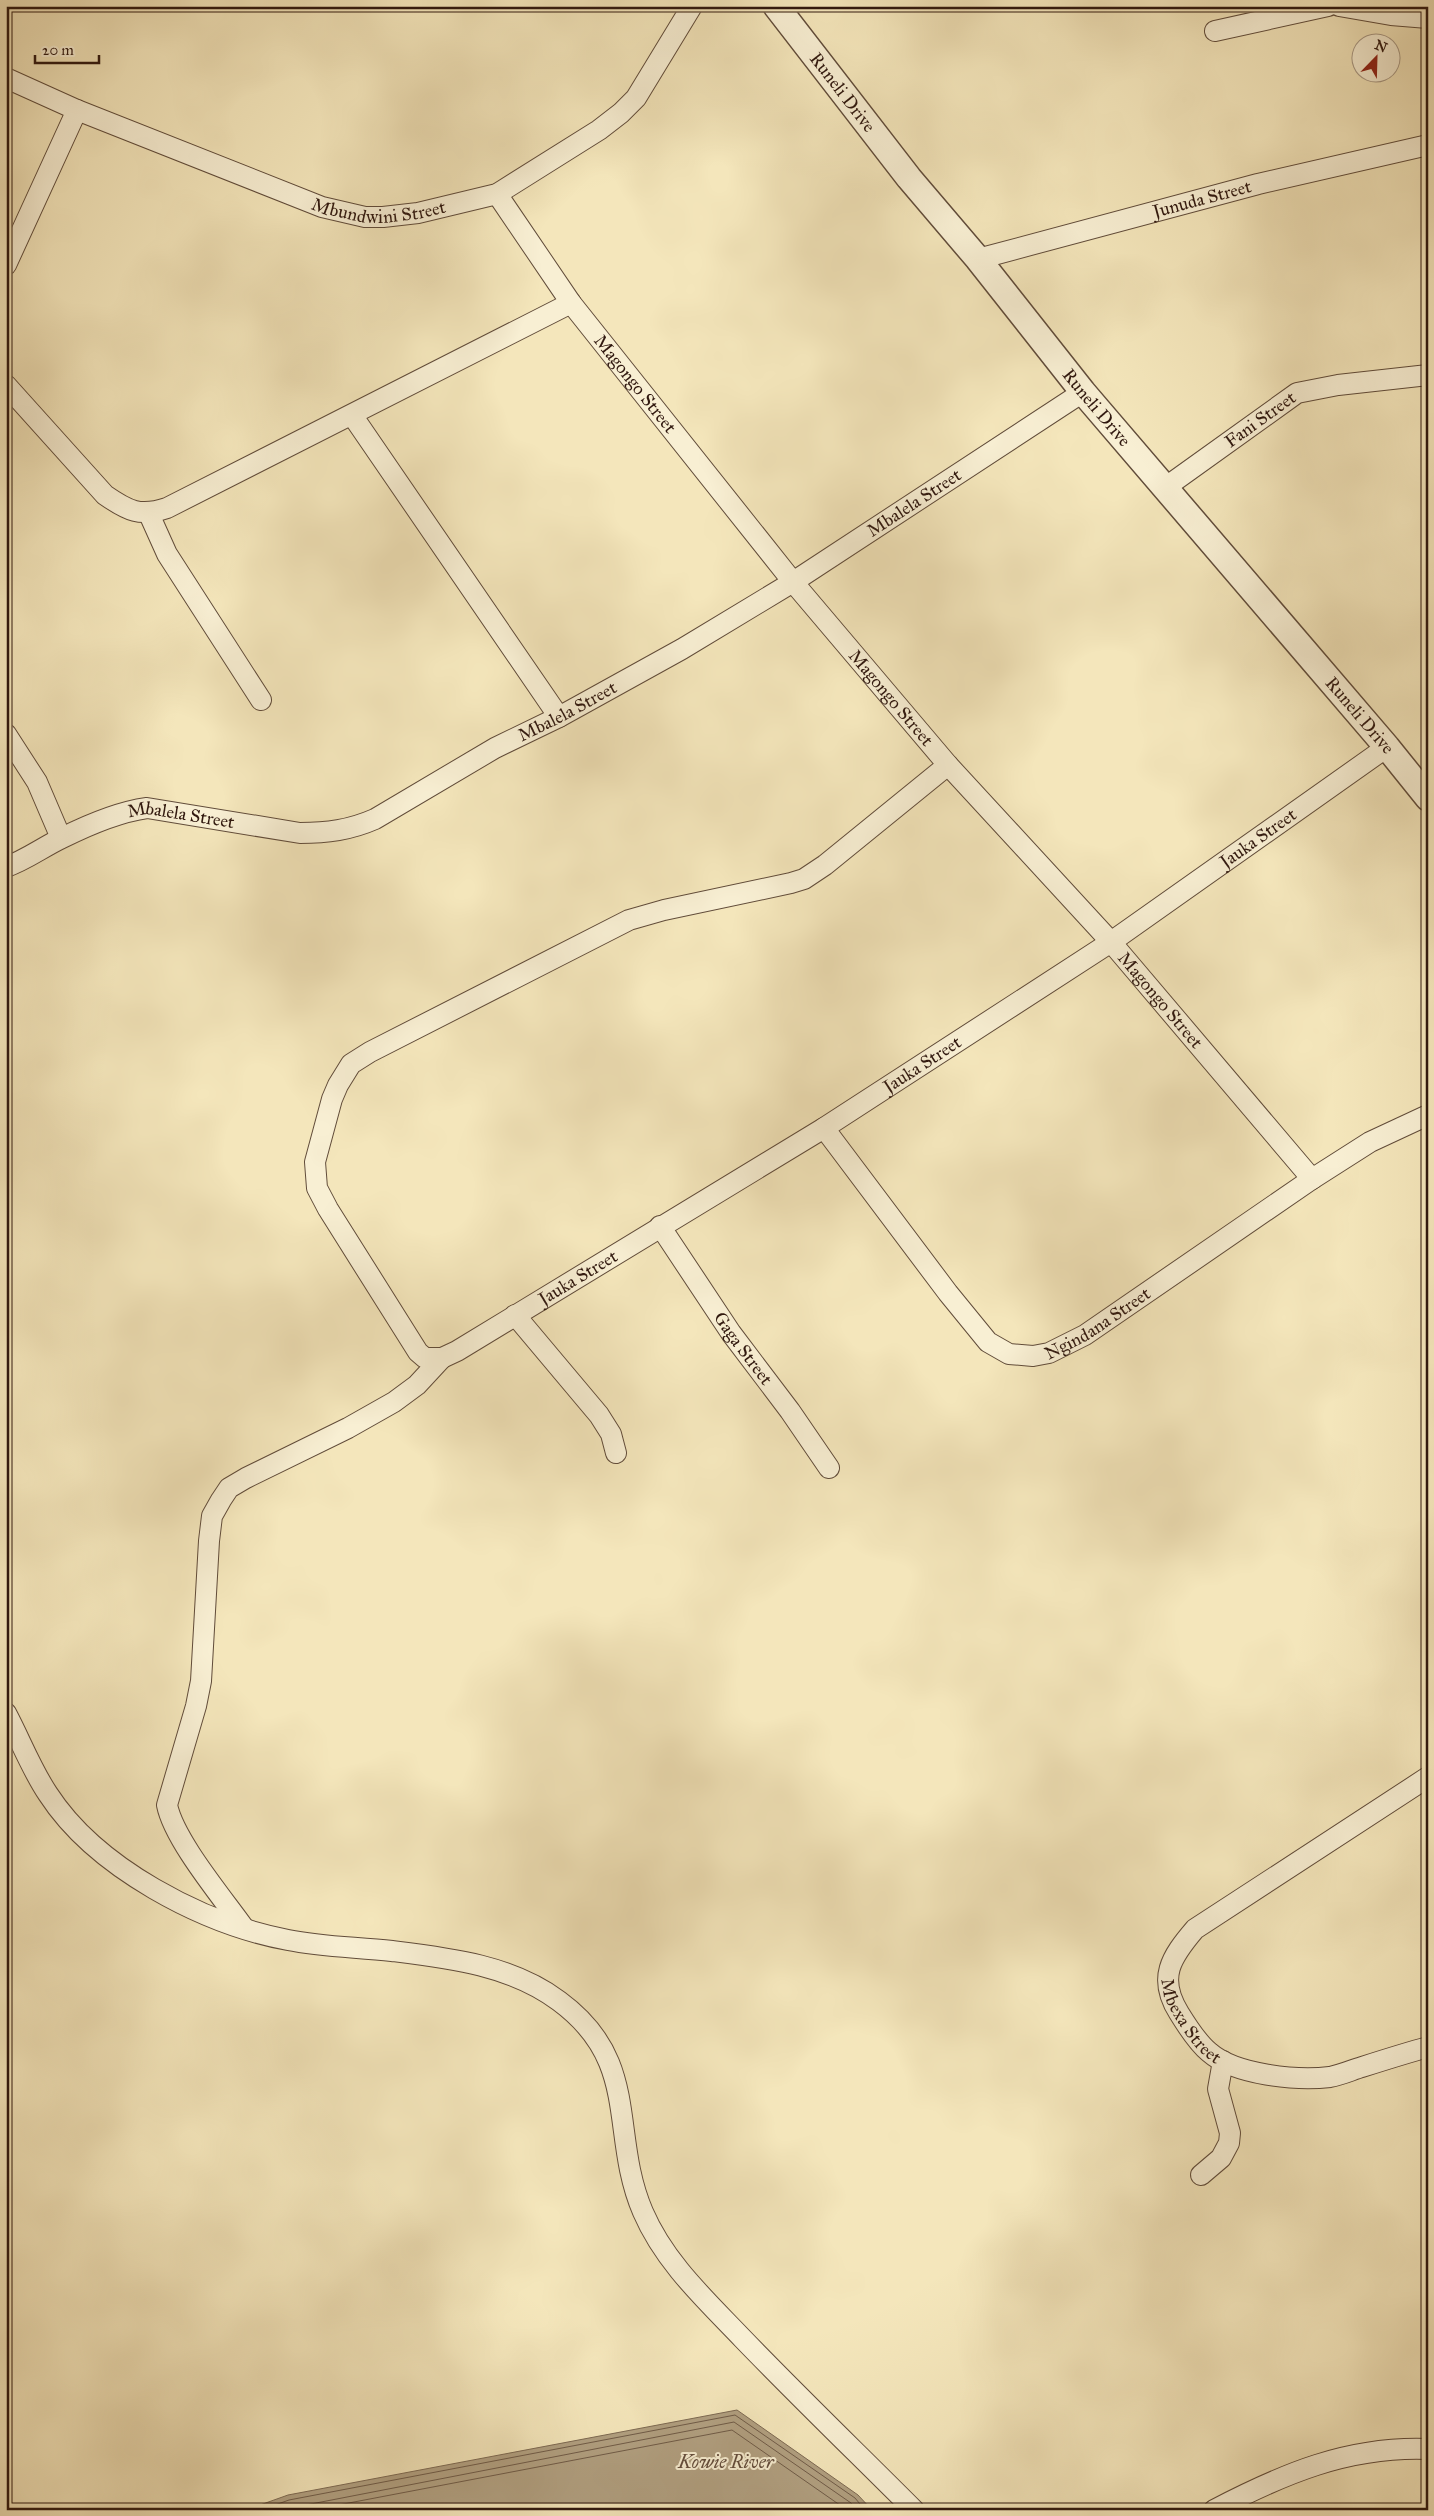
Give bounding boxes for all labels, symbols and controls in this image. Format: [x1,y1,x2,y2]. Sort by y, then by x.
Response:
scale bar [35,32,99,64]
north arrow [1352,32,1402,82]
text: N [1372,36,1390,57]
text: 20 m [42,41,74,59]
street label: Runeli Drive [805,48,880,136]
street label: Junuda Street [1149,175,1254,224]
street label: Mbundwini Street [308,193,448,228]
street label: Magongo Street [589,330,682,438]
street label: Runeli Drive [1058,364,1136,451]
street label: Fani Street [1220,386,1301,452]
street label: Mbalela Street [863,463,966,542]
street label: Magongo Street [844,645,939,751]
street label: Runeli Drive [1321,672,1399,758]
street label: Mbalela Street [514,676,621,746]
street label: Mbalela Street [125,797,237,833]
street label: Jauka Street [1214,803,1301,875]
street label: Magongo Street [1113,947,1208,1053]
street label: Jauka Street [877,1031,966,1100]
street label: Jauka Street [533,1245,622,1312]
street label: Ngindana Street [1041,1282,1155,1364]
street label: Gaga Street [709,1308,778,1390]
street label: Mbexa Street [1156,1977,1226,2069]
water label: Kowie River [677,2450,775,2473]

